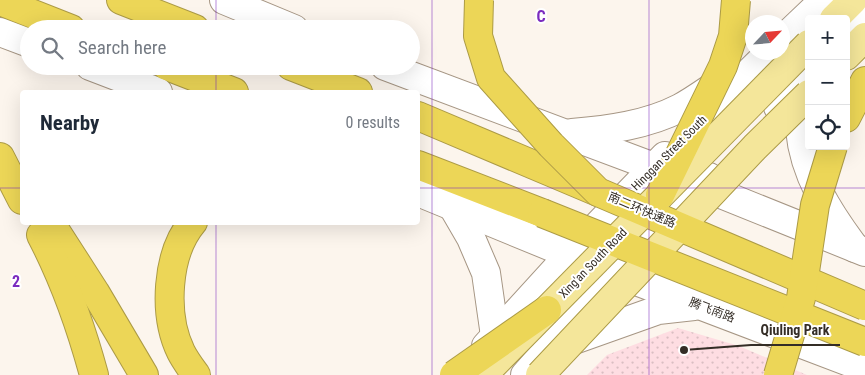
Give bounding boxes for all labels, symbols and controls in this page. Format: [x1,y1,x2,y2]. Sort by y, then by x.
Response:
text: C [536,7,546,26]
north arrow [745,15,790,60]
map controls [805,15,850,150]
button: + [805,15,850,60]
search box [20,20,420,75]
icon: search [38,34,66,62]
text: Search here [78,36,166,59]
button: − [805,60,850,105]
button: locate [805,105,850,150]
text: Nearby [40,111,99,135]
street label: Hinggan Street South [629,112,710,193]
text: 0 results [345,113,400,132]
street label: 南二环快速路 [606,189,678,231]
street label: Xing'an South Road [556,225,630,301]
text: 2 [12,272,20,291]
street label: 腾飞南路 [687,295,737,325]
callout: Qiuling Park [751,316,840,345]
text: Qiuling Park [761,322,830,338]

